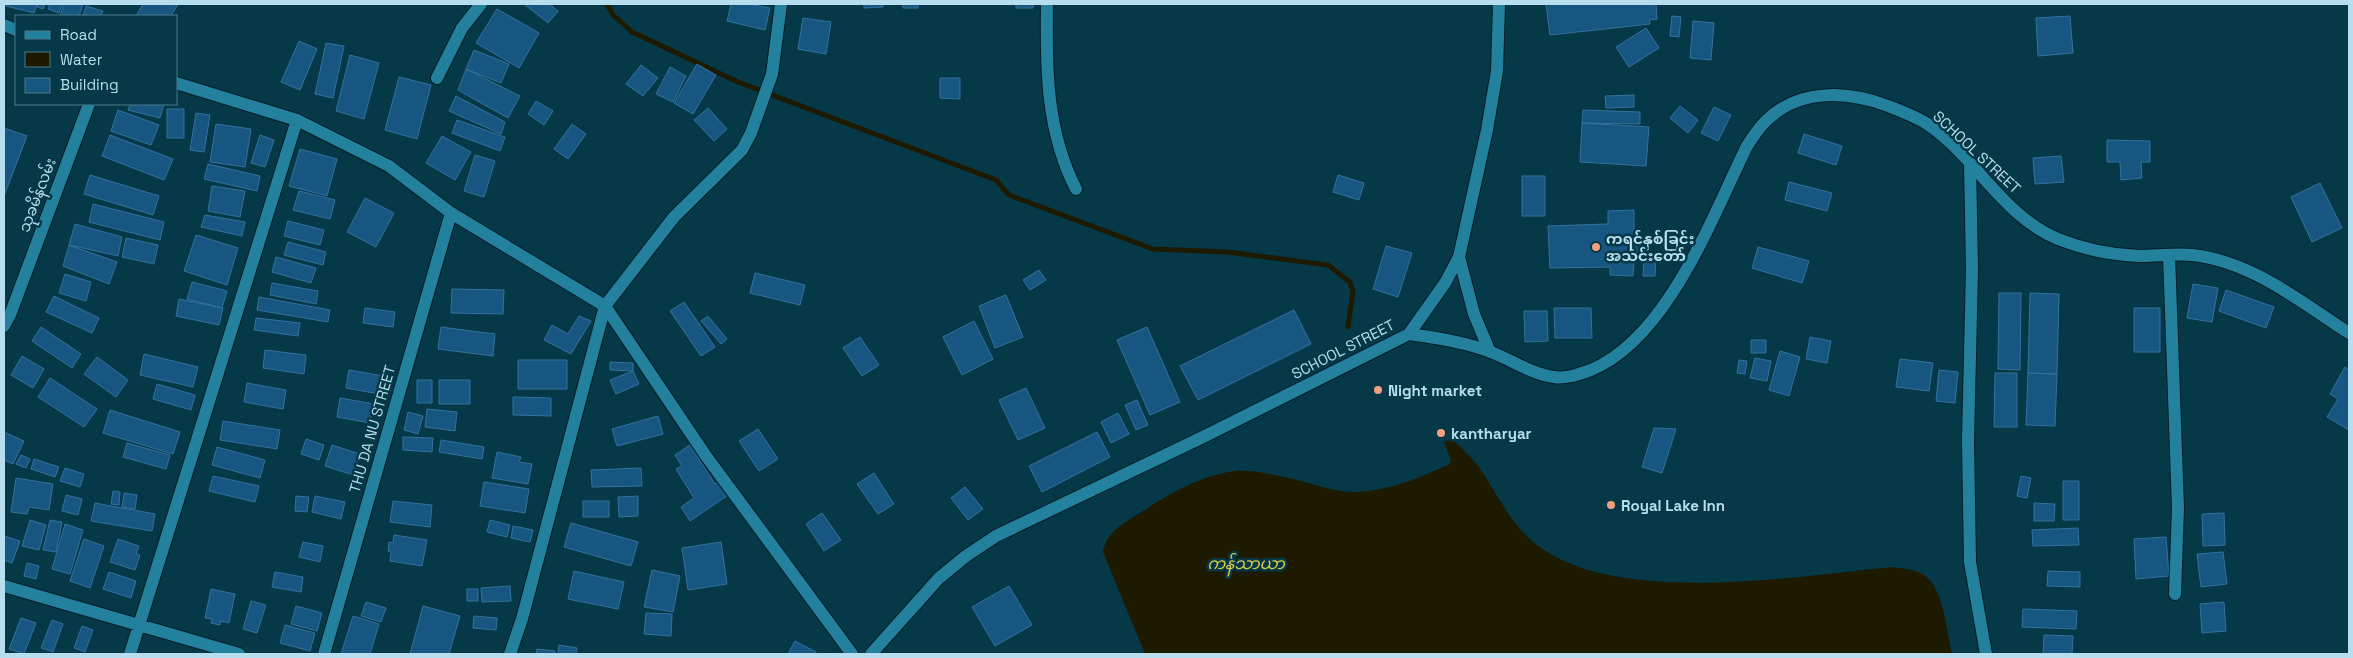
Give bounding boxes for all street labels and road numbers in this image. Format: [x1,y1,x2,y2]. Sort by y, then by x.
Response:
street label: SCHOOL STREET [1929,106,2025,198]
street label: သုခမိန်လမ်း [14,155,63,236]
street label: SCHOOL STREET [1288,315,1398,383]
street label: THU DA NU STREET [345,363,399,495]

